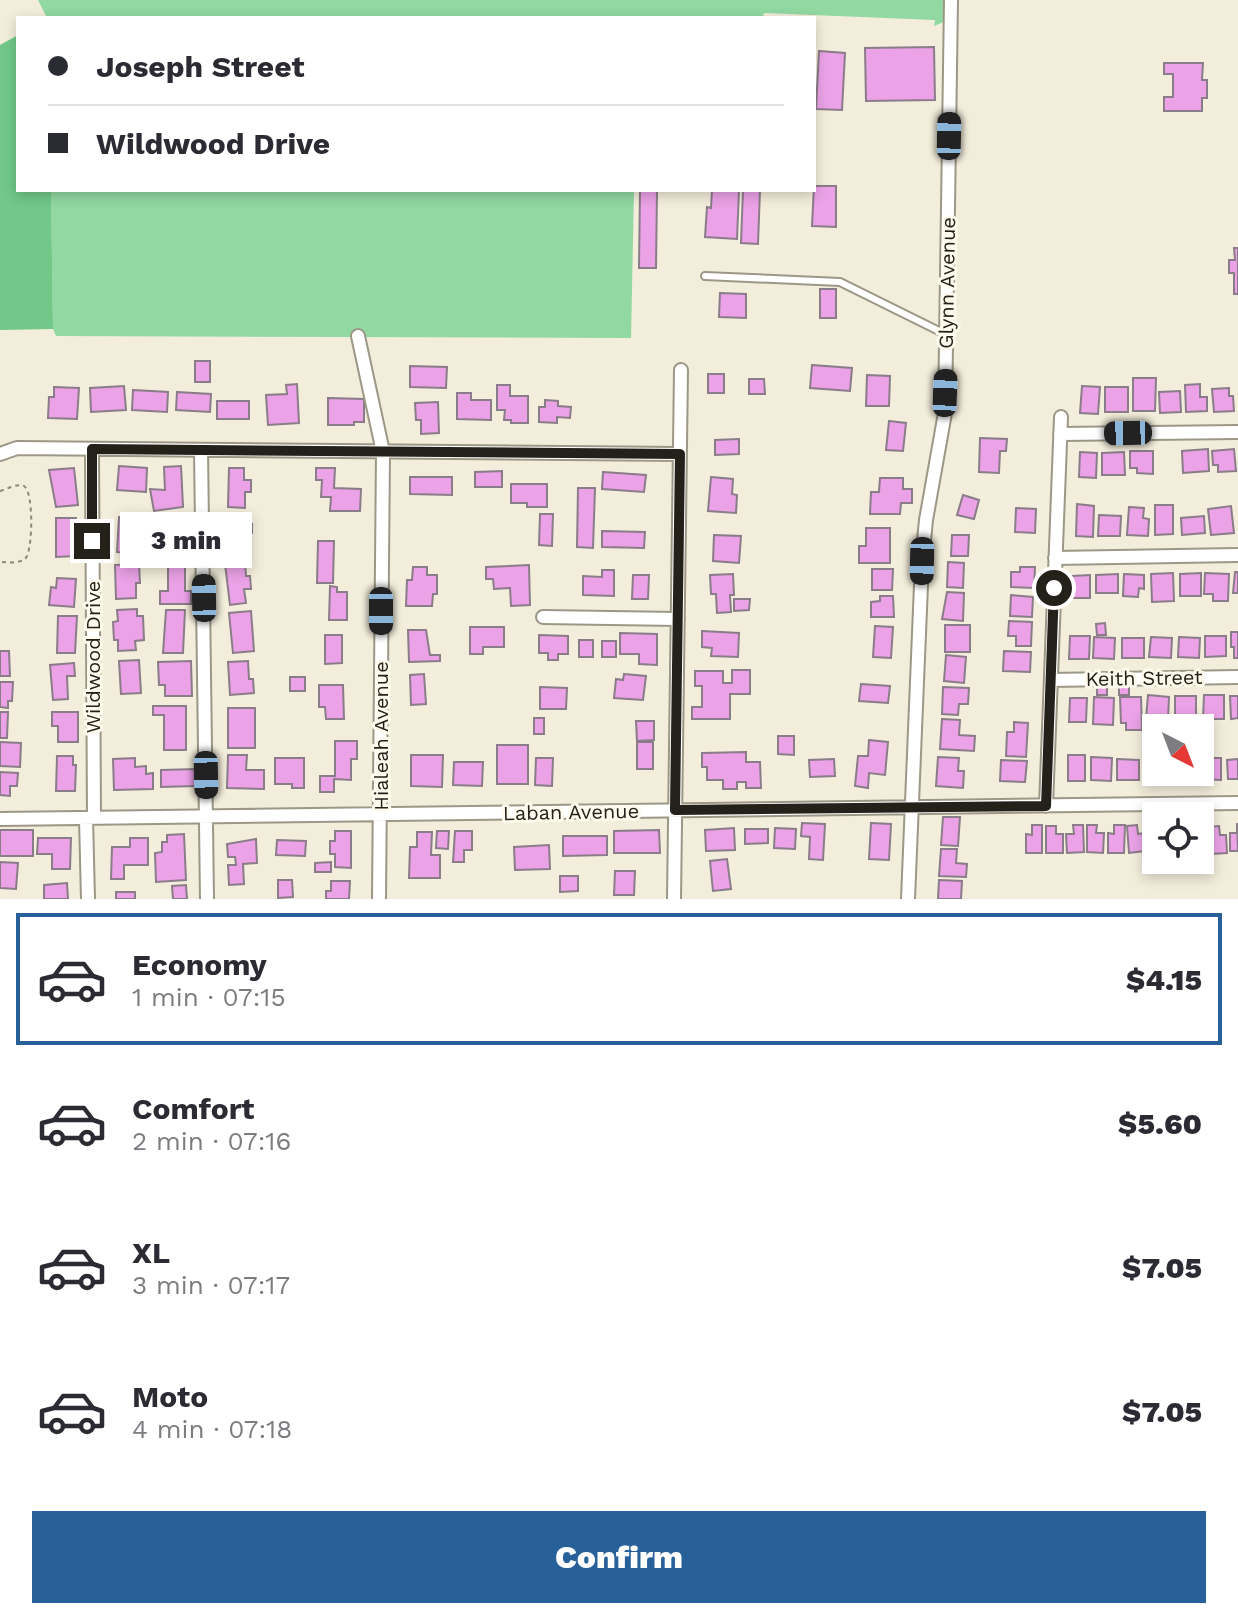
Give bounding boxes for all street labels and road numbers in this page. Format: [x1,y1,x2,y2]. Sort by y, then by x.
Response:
street label: Glynn Avenue [934,217,960,349]
street label: Wildwood Drive [81,581,105,733]
street label: Hialeah Avenue [369,661,393,811]
street label: Keith Street [1085,665,1203,691]
street label: Laban Avenue [503,799,639,825]

